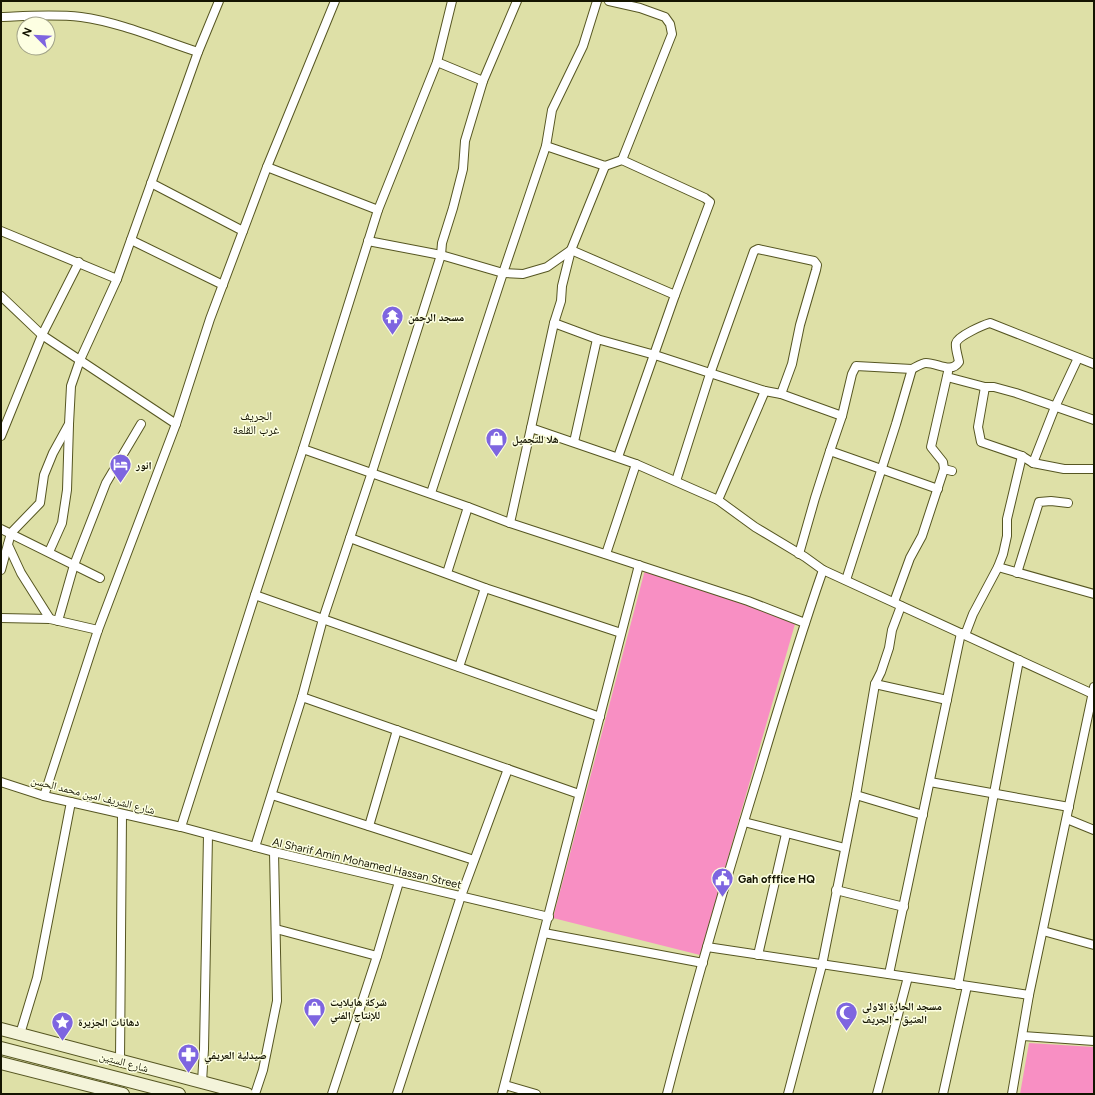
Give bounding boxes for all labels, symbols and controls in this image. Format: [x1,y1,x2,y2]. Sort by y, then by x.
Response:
north arrow [16,16,56,56]
text: N [20,26,35,39]
temple icon: مسجد الرحمن [380,304,406,337]
place label: مسجد الرحمن [408,311,464,325]
district label: الجريف غرب القلعة [233,409,279,437]
shop icon: هلا للتجميل [483,426,509,459]
place label: هلا للتجميل [512,433,559,447]
hotel icon: انور [108,452,134,485]
place label: انور [135,459,152,472]
street label: شارع الشريف امين محمد الحسن [30,774,156,817]
street label: Al Sharif Amin Mohamed Hassan Street [271,835,463,892]
public building icon: Gah offfice HQ [709,866,735,899]
place label: Gah offfice HQ [738,873,815,886]
shop icon: شركة هايلايت للإنتاج الفني [302,995,328,1028]
place label: شركة هايلايت للإنتاج الفني [330,996,387,1024]
mosque icon: مسجد الحارة الاولى العتيق - الجريف [834,999,860,1032]
place label: مسجد الحارة الاولى العتيق - الجريف [862,1000,942,1027]
place icon: دهانات الجزيرة [50,1009,76,1042]
place label: دهانات الجزيرة [78,1016,139,1029]
pharmacy icon: صيدلية العريفي [175,1042,201,1075]
place label: صيدلية العريفي [204,1049,267,1064]
street label: شارع الستين [98,1050,150,1075]

